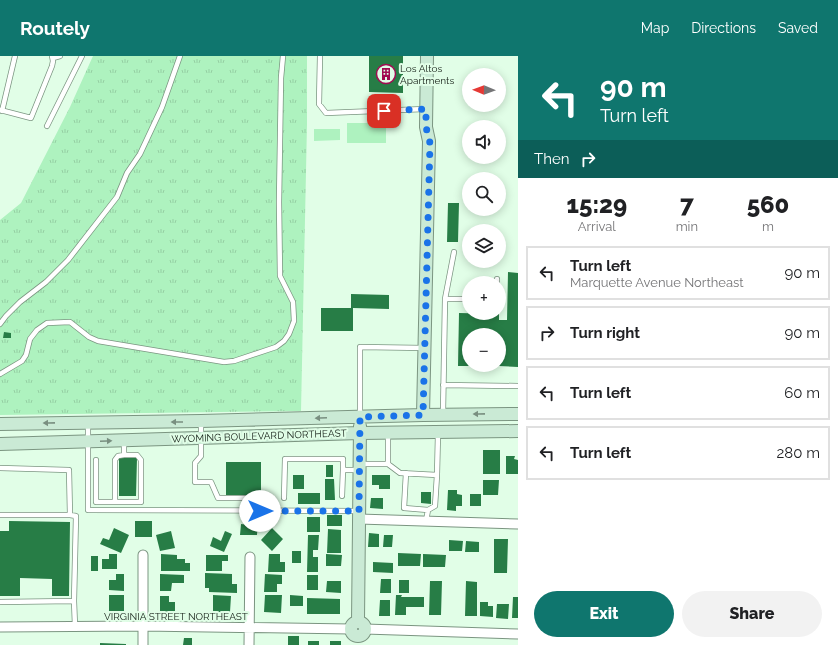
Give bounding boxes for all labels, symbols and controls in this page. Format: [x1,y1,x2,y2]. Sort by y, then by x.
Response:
text: Routely [20,17,90,39]
text: Map [641,20,669,36]
text: Directions [691,20,756,36]
text: Saved [778,20,818,36]
building icon: Los Altos Apartments [375,63,397,85]
place label: Los Altos Apartments [400,63,454,86]
north arrow [462,68,506,112]
map controls [462,68,506,372]
text: 90 m [600,71,666,104]
icon: left [534,72,586,124]
pin [367,94,401,128]
icon: arrive [373,100,395,122]
text: Turn left [600,105,669,126]
button: sound [462,120,506,164]
icon: right [577,148,599,170]
text: Then [534,150,569,168]
button: search [462,172,506,216]
text: 15:29 [567,190,627,219]
text: 7 [680,190,694,219]
text: 560 [747,190,789,219]
text: Arrival [578,219,616,234]
text: min [676,219,698,234]
text: m [762,219,774,234]
button: layers [462,224,506,268]
text: Turn left [570,257,631,275]
icon: left [536,262,558,284]
text: 90 m [784,264,820,282]
text: Marquette Avenue Northeast [570,275,744,290]
button: + [462,276,506,320]
icon: right [536,322,558,344]
text: Turn right [570,324,640,342]
text: 90 m [784,324,820,342]
button: − [462,328,506,372]
icon: left [536,382,558,404]
text: Turn left [570,384,631,402]
text: 60 m [784,384,820,402]
one-way arrow [472,411,485,417]
one-way arrow [314,415,327,421]
one-way arrow [170,419,183,425]
one-way arrow [42,420,55,426]
street label: WYOMING BOULEVARD NORTHEAST [171,427,347,445]
one-way arrow [100,438,113,444]
icon: left [536,442,558,464]
text: Turn left [570,444,631,462]
text: 280 m [776,444,820,462]
position arrow [239,490,281,532]
button: Exit [534,591,674,637]
button: Share [682,591,822,637]
street label: VIRGINIA STREET NORTHEAST [104,611,248,622]

